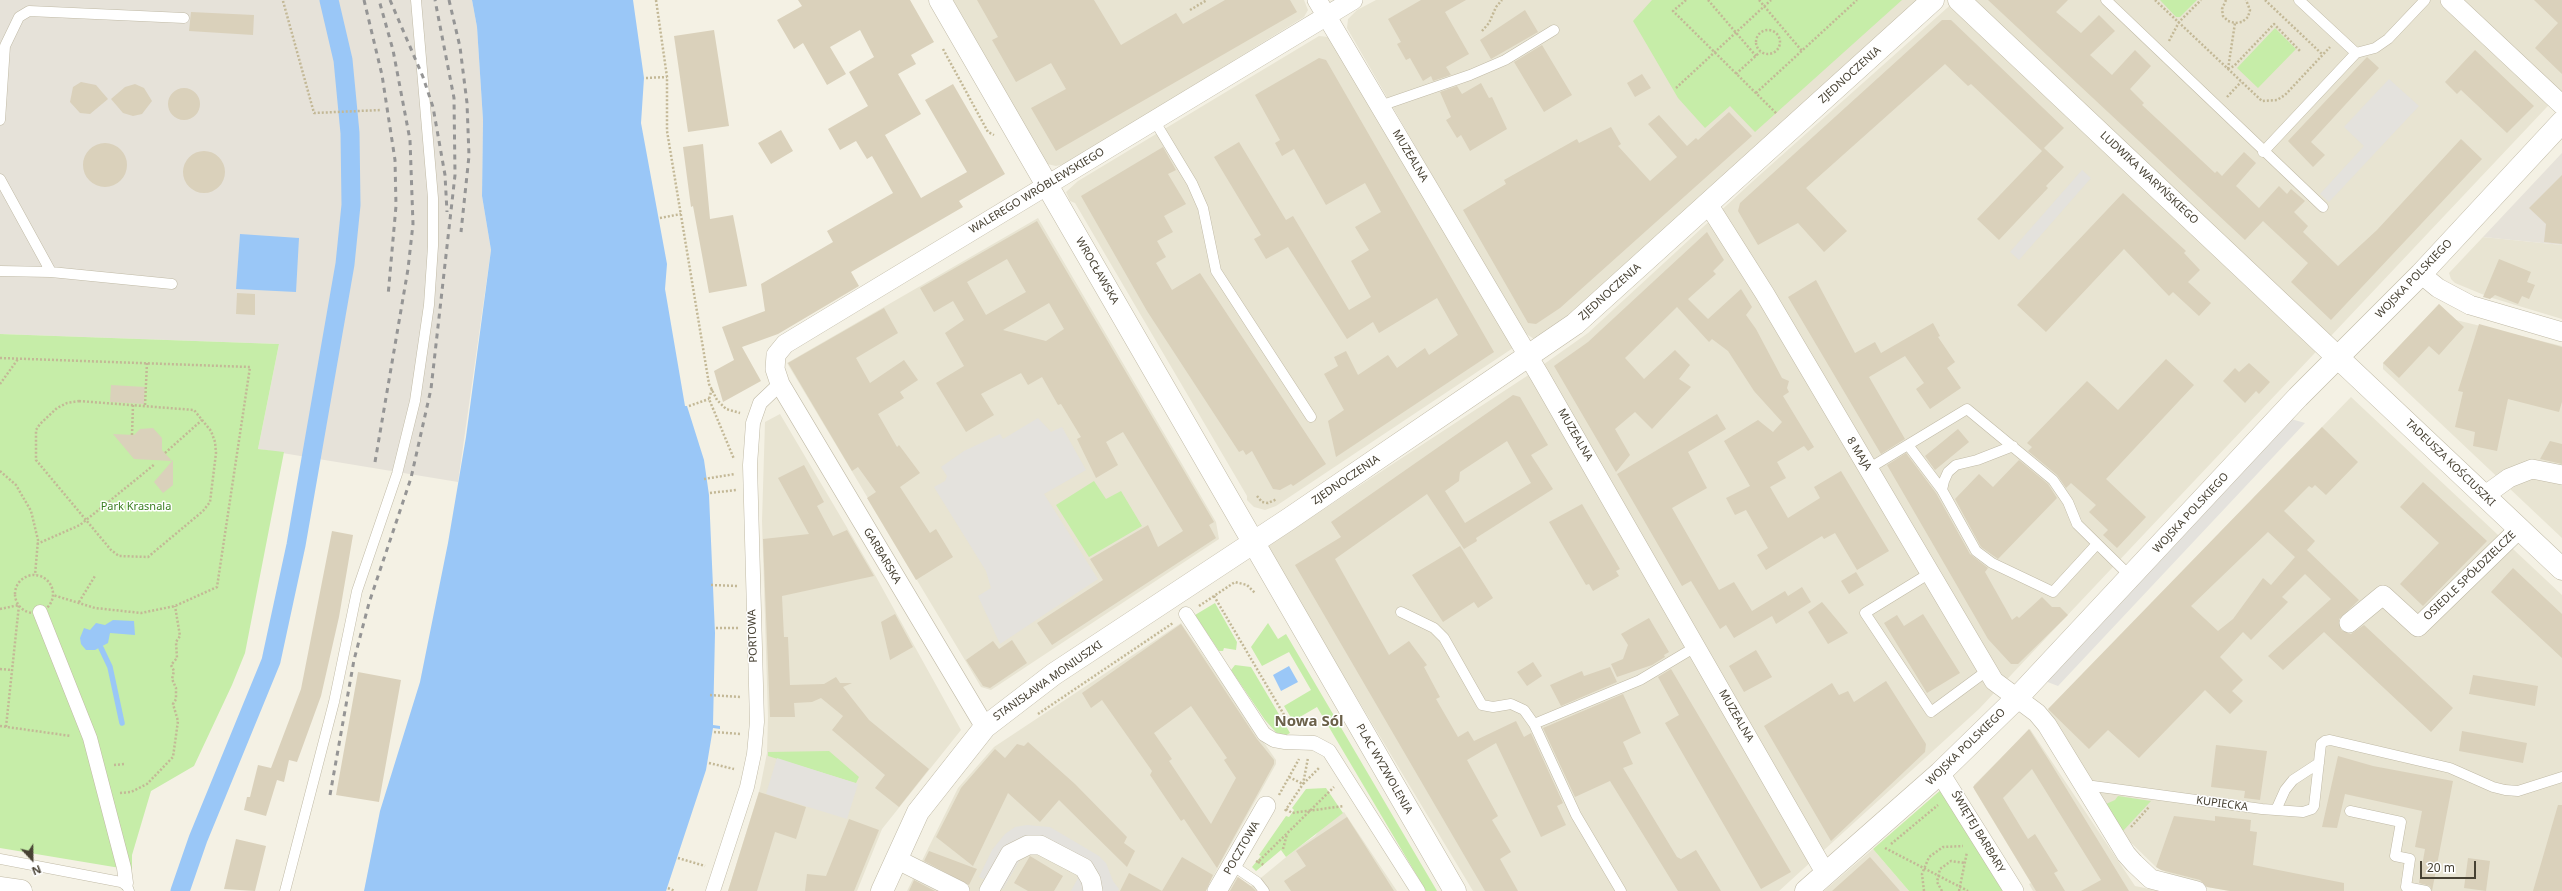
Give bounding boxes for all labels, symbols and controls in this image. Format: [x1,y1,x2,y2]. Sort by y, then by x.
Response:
street label: ZJEDNOCZENIA [1816,44,1884,106]
street label: MUZEALNA [1389,127,1431,185]
street label: LUDWIKA WARYŃSKIEGO [2097,129,2201,227]
street label: WALEREGO WRÓBLEWSKIEGO [967,145,1107,237]
street label: WROCŁAWSKA [1073,235,1121,307]
street label: WOJSKA POLSKIEGO [2373,237,2455,321]
street label: ZJEDNOCZENIA [1576,261,1644,323]
street label: MUZEALNA [1555,406,1595,464]
street label: TADEUSZA KOŚCIUSZKI [2402,417,2498,509]
street label: 8 MAJA [1844,435,1874,473]
street label: ZJEDNOCZENIA [1310,452,1382,508]
street label: WOJSKA POLSKIEGO [2150,470,2232,556]
park label: Park Krasnala [101,500,171,514]
street label: GARBARSKA [860,526,904,586]
street label: OSIEDLE SPÓŁDZIELCZE [2421,528,2519,624]
street label: PORTOWA [745,609,761,663]
street label: STANISŁAWA MONIUSZKI [991,638,1105,724]
street label: MUZEALNA [1716,687,1756,745]
street label: WOJSKA POLSKIEGO [1924,706,2008,788]
district label: Nowa Sól [1274,713,1344,731]
street label: PLAC WYZWOLENIA [1353,722,1415,816]
street label: ŚWIĘTEJ BARBARY [1948,789,2008,875]
street label: KUPIECKA [2195,794,2249,814]
street label: POCZTOWA [1221,819,1263,877]
north arrow [12,839,52,879]
scale bar [2422,853,2478,879]
text: 20 m [2427,859,2455,876]
text: N [30,862,44,879]

